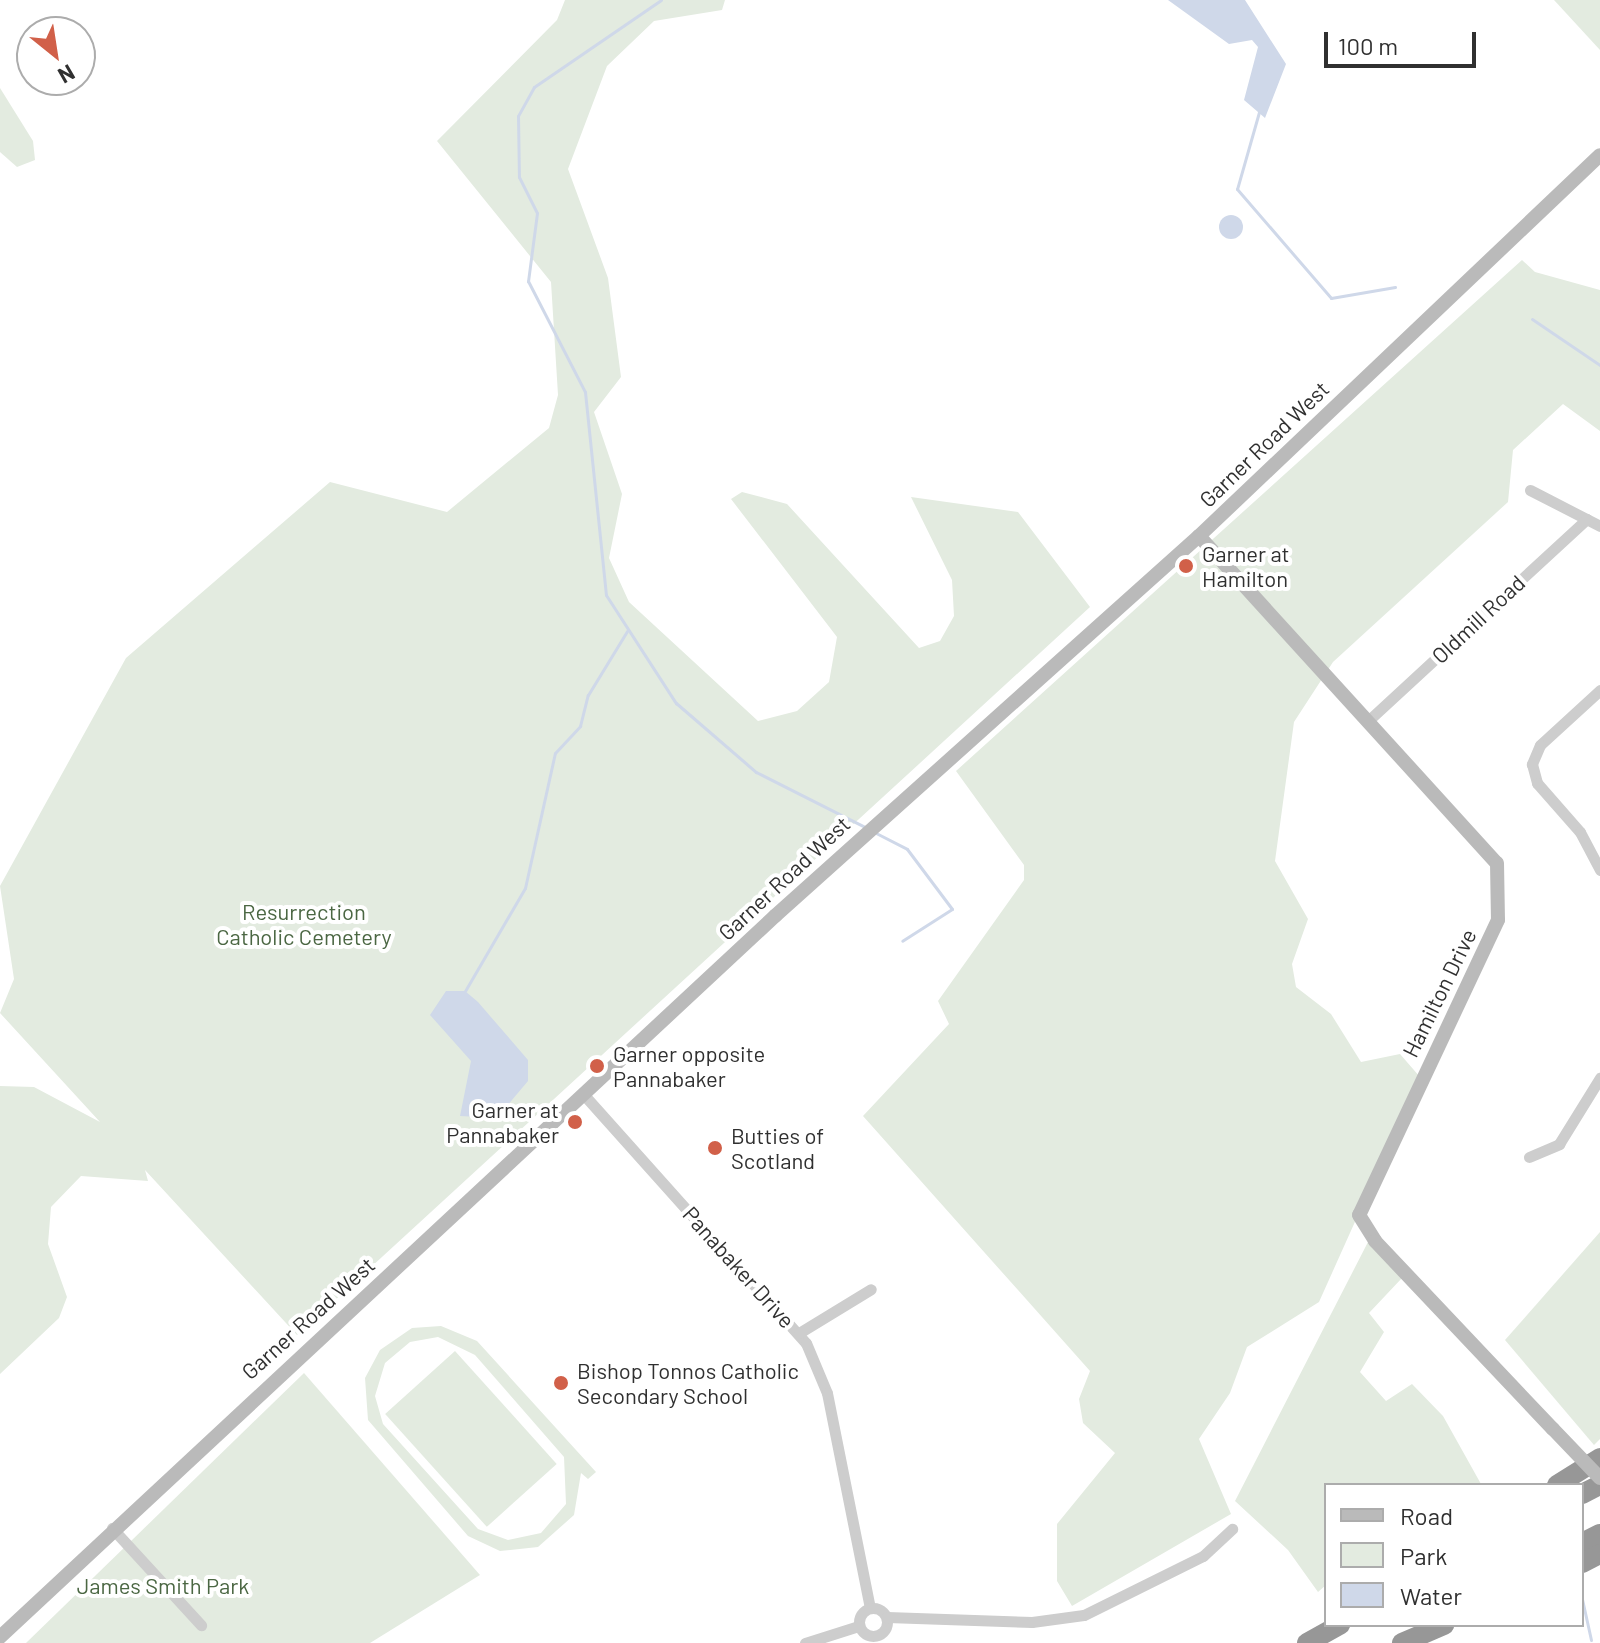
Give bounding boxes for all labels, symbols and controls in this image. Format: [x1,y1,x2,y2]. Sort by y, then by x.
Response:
north arrow [16,16,96,96]
scale bar [1328,16,1480,66]
text: 100 m [1338,31,1398,60]
text: N [54,60,80,90]
street label: Garner Road West [1194,376,1334,512]
place label: Garner at Hamilton [1202,540,1290,592]
marker: Garner at Hamilton [1177,557,1195,575]
street label: Oldmill Road [1426,569,1530,669]
street label: Garner Road West [713,810,855,946]
park label: Resurrection Catholic Cemetery [216,898,392,950]
street label: Hamilton Drive [1397,925,1481,1061]
place label: Garner opposite Pannabaker [613,1040,765,1092]
marker: Garner opposite Pannabaker [588,1057,606,1075]
place label: Garner at Pannabaker [446,1096,559,1148]
marker: Garner at Pannabaker [566,1113,584,1131]
place label: Butties of Scotland [731,1122,824,1174]
marker: Butties of Scotland [706,1139,724,1157]
street label: Panabaker Drive [678,1201,800,1333]
street label: Garner Road West [236,1251,380,1385]
place label: Bishop Tonnos Catholic Secondary School [577,1357,799,1408]
marker: Bishop Tonnos Catholic Secondary School [552,1374,570,1392]
legend [1324,1483,1584,1627]
text: Road [1400,1501,1453,1530]
text: Park [1400,1541,1447,1570]
park label: James Smith Park [77,1573,249,1599]
text: Water [1400,1581,1462,1610]

